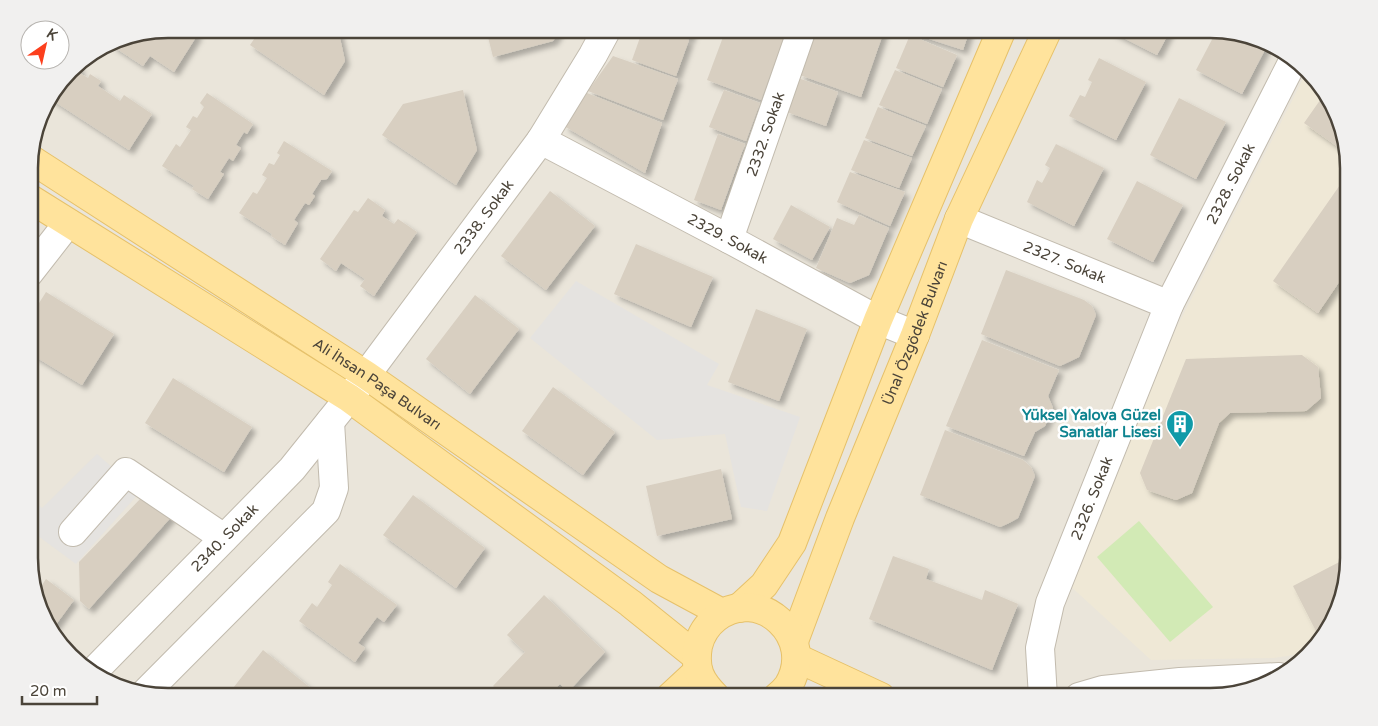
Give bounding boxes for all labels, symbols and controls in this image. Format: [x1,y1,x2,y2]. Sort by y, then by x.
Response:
north arrow [20,20,70,70]
text: K [43,25,61,45]
street label: 2332. Sokak [742,89,788,179]
street label: 2328. Sokak [1203,140,1259,227]
street label: 2338. Sokak [450,176,517,258]
street label: 2329. Sokak [684,210,771,267]
street label: 2327. Sokak [1020,237,1109,287]
street label: Ünal Özgödek Bulvarı [878,258,951,408]
street label: Ali İhsan Paşa Bulvarı [309,334,445,434]
place label: Yüksel Yalova Güzel Sanatlar Lisesi [1022,406,1161,441]
building icon: Yüksel Yalova Güzel Sanatlar Lisesi [1165,409,1195,448]
street label: 2326. Sokak [1067,454,1117,543]
street label: 2340. Sokak [187,500,262,576]
scale bar [22,674,98,706]
text: 20 m [30,682,67,700]

